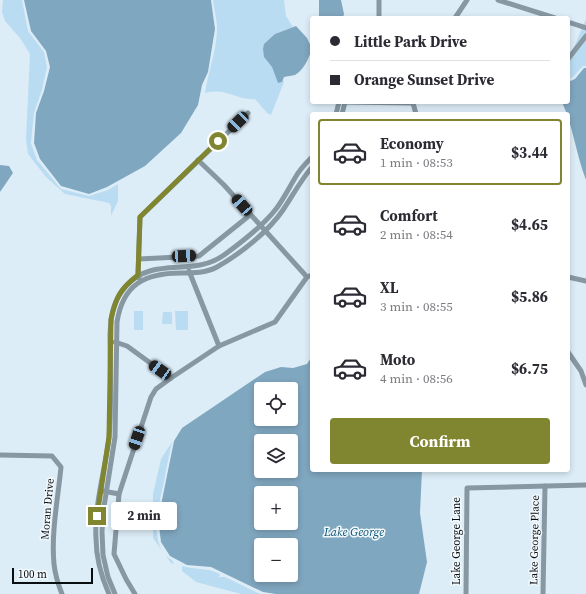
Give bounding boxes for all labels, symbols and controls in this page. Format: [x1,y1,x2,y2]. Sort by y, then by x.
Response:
text: Little Park Drive [354,31,467,52]
text: Orange Sunset Drive [354,69,494,90]
car [225,109,251,135]
route start [209,132,227,150]
text: Economy [380,133,444,154]
icon: car [332,134,368,170]
text: $3.44 [511,142,548,163]
text: 1 min · 08:53 [380,154,453,171]
car [230,192,254,218]
text: Comfort [380,205,438,226]
icon: car [332,206,368,242]
text: $4.65 [511,214,548,235]
text: 2 min · 08:54 [380,226,453,243]
car [172,249,196,263]
text: XL [380,277,399,298]
icon: car [332,278,368,314]
text: $5.86 [511,286,548,307]
text: 3 min · 08:55 [380,298,453,315]
text: Moto [380,349,415,370]
icon: car [332,350,368,386]
car [147,358,173,382]
text: $6.75 [511,358,548,379]
text: 4 min · 08:56 [380,370,453,387]
map controls [254,382,298,582]
button: locate [254,382,298,426]
button: Confirm [330,418,550,464]
car [127,425,147,451]
button: layers [254,434,298,478]
street label: Moran Drive [37,477,58,540]
button: + [254,486,298,530]
street label: Lake George Place [526,495,543,585]
street label: Lake George Lane [449,497,464,585]
callout: 2 min [111,502,177,530]
route end [88,507,106,525]
text: 2 min [127,507,161,524]
water label: Lake George [323,524,384,540]
button: − [254,538,298,582]
scale bar [12,566,93,585]
text: 100 m [18,567,47,582]

